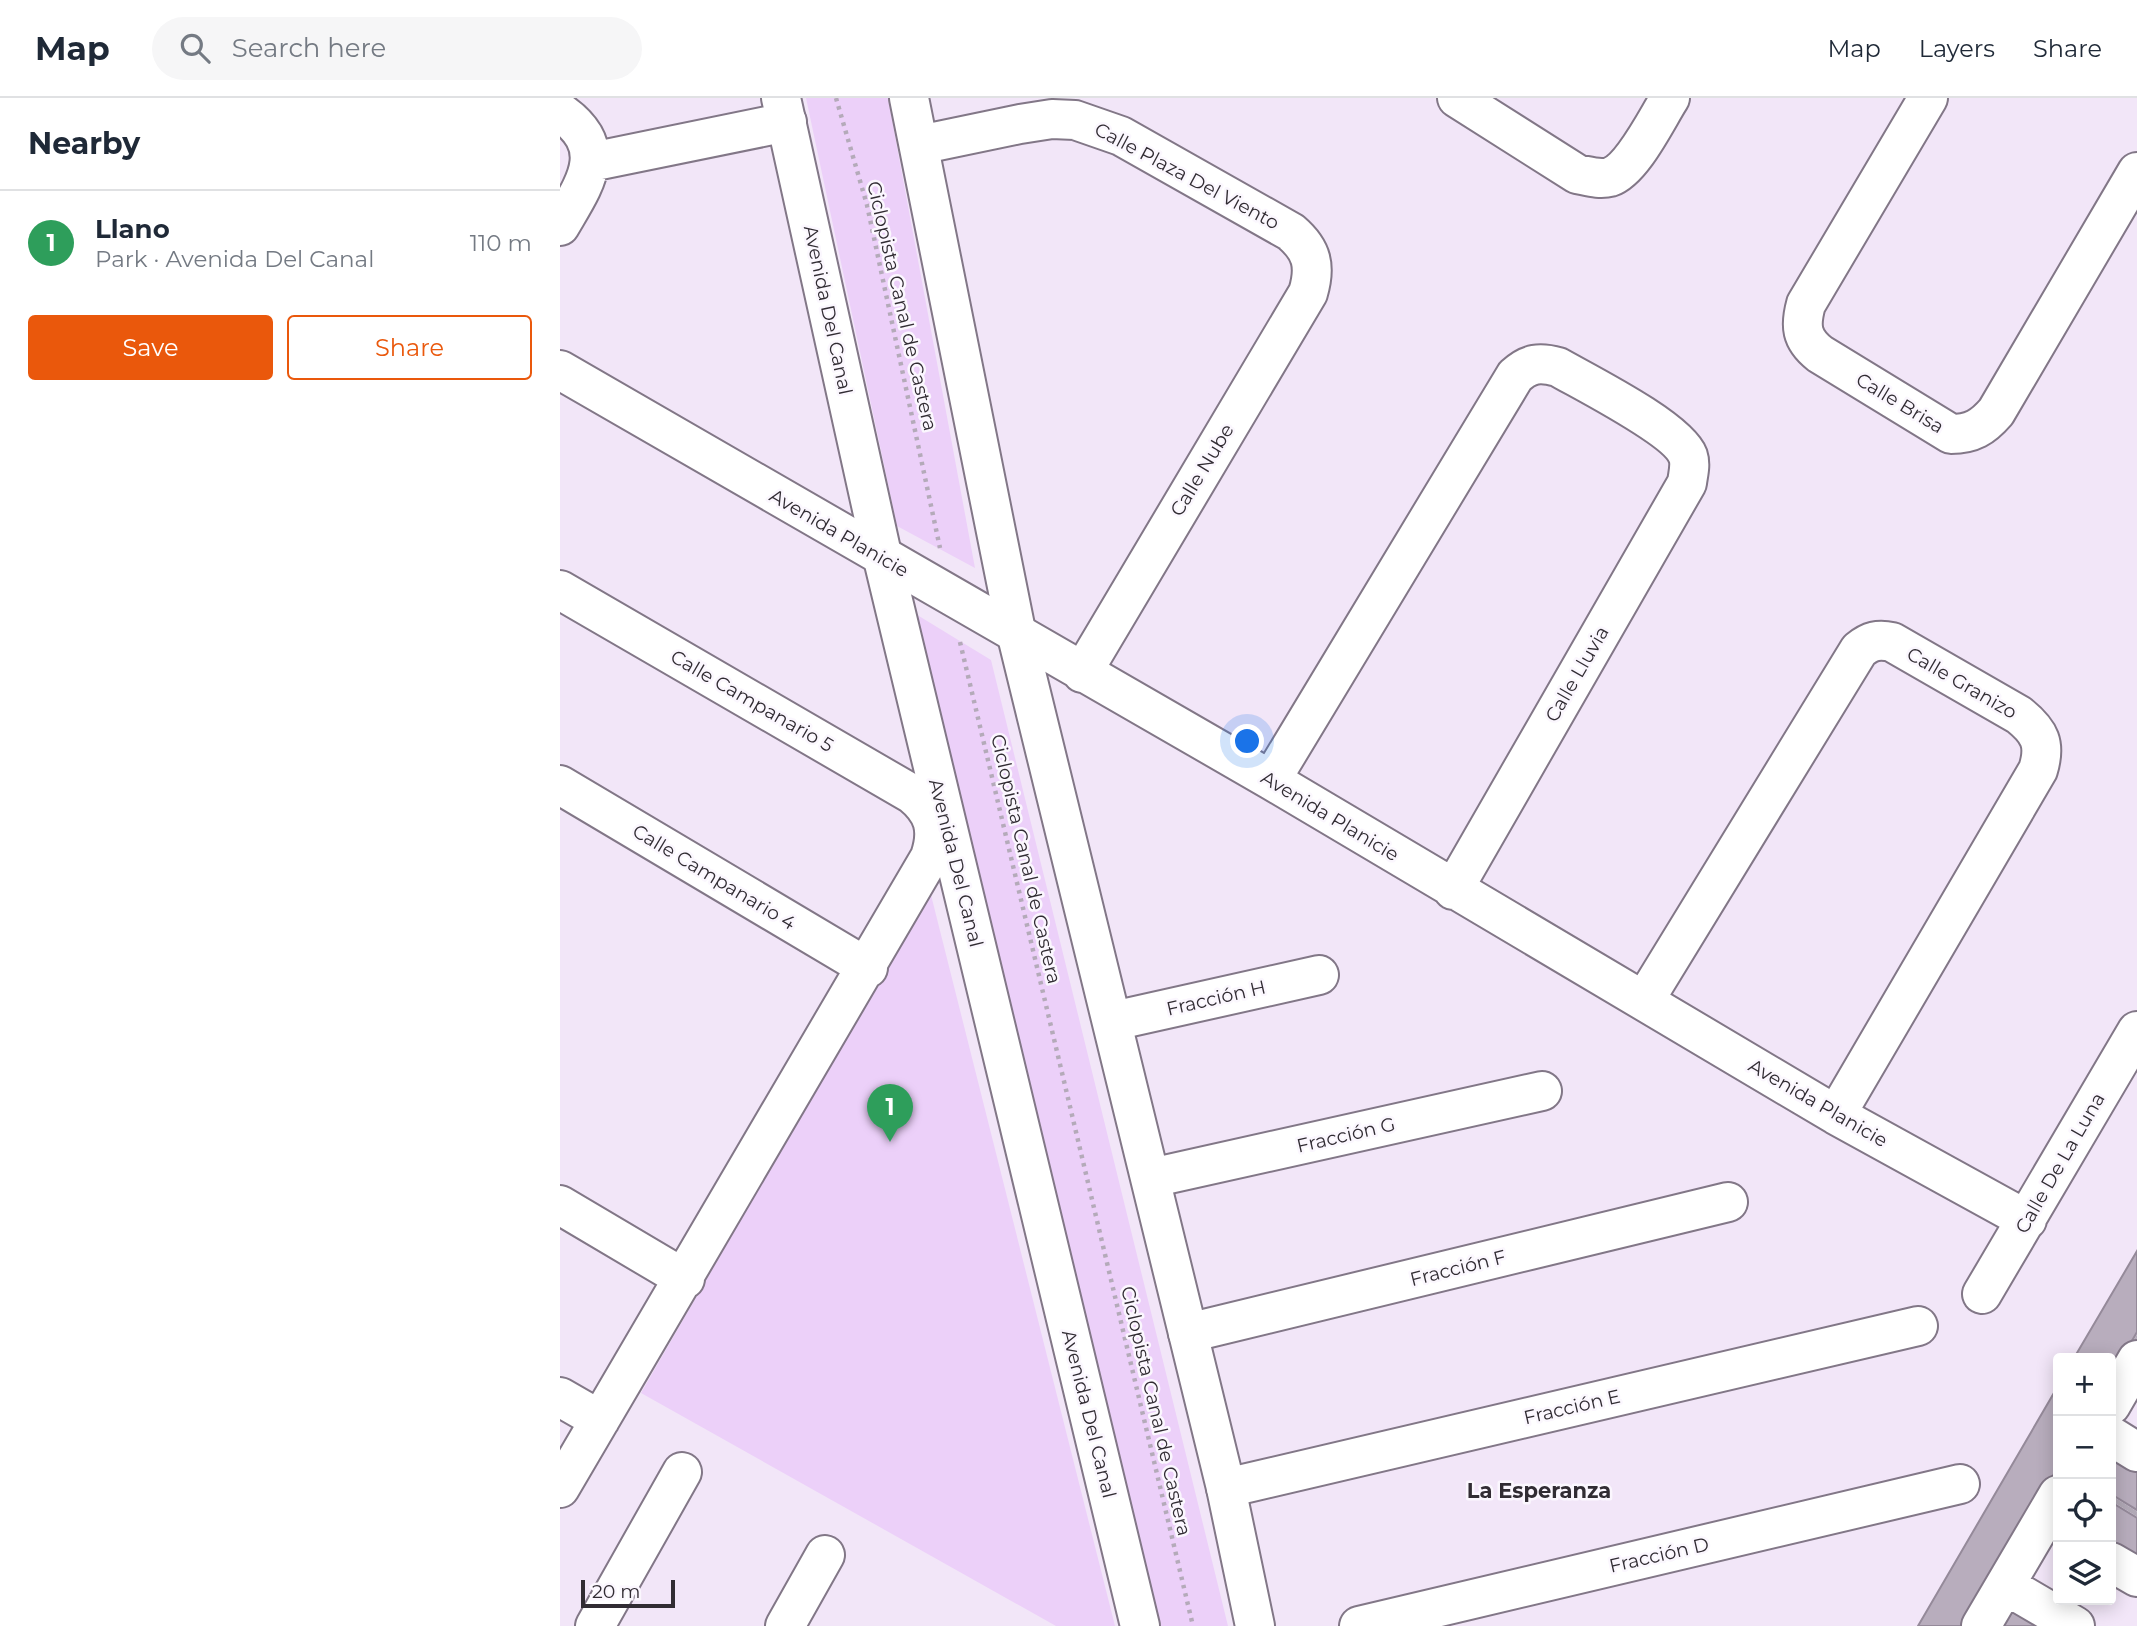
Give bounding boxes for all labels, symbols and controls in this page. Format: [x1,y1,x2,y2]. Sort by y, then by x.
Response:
search box [152,17,642,80]
text: Map [35,28,110,68]
icon: search [176,29,214,67]
text: Search here [232,32,386,64]
text: Map [1827,34,1881,63]
text: Layers [1919,34,1995,63]
text: Share [2033,34,2102,63]
street label: Calle Plaza Del Viento [1091,117,1283,235]
text: Nearby [28,125,140,162]
street label: Ciclopista Canal de Castera [862,179,942,433]
text: Llano [95,213,170,245]
street label: Avenida Del Canal [799,223,857,397]
text: 1 [46,229,56,257]
text: 110 m [470,229,532,257]
text: Park · Avenida Del Canal [95,245,374,273]
button: Save [28,315,273,380]
button: Share [287,315,532,380]
street label: Calle Brisa [1852,368,1948,438]
street label: Calle Nube [1165,420,1239,520]
street label: Avenida Planicie [765,484,913,582]
street label: Calle Lluvia [1540,622,1614,726]
street label: Calle Granizo [1903,642,2021,724]
street label: Calle Campanario 5 [666,645,838,757]
your location [1230,724,1264,758]
street label: Ciclopista Canal de Castera [986,732,1066,986]
street label: Avenida Planicie [1257,766,1403,866]
street label: Avenida Del Canal [924,776,988,950]
street label: Calle Campanario 4 [628,819,800,935]
street label: Fracción H [1164,975,1268,1021]
street label: Avenida Planicie [1744,1054,1892,1152]
pin: 1 [867,1084,913,1142]
street label: Calle De La Luna [2010,1089,2110,1237]
street label: Fracción G [1294,1112,1398,1158]
street label: Fracción F [1408,1245,1508,1291]
street label: Ciclopista Canal de Castera [1116,1284,1196,1538]
street label: Avenida Del Canal [1057,1327,1121,1501]
map controls [2053,1353,2116,1605]
button: + [2053,1353,2116,1416]
street label: Fracción E [1521,1385,1623,1429]
button: − [2053,1416,2116,1479]
district label: La Esperanza [1467,1478,1611,1503]
button: locate [2053,1479,2116,1542]
street label: Fracción D [1607,1532,1711,1578]
button: layers [2053,1542,2116,1605]
scale bar [581,1577,676,1609]
text: 20 m [592,1580,640,1603]

